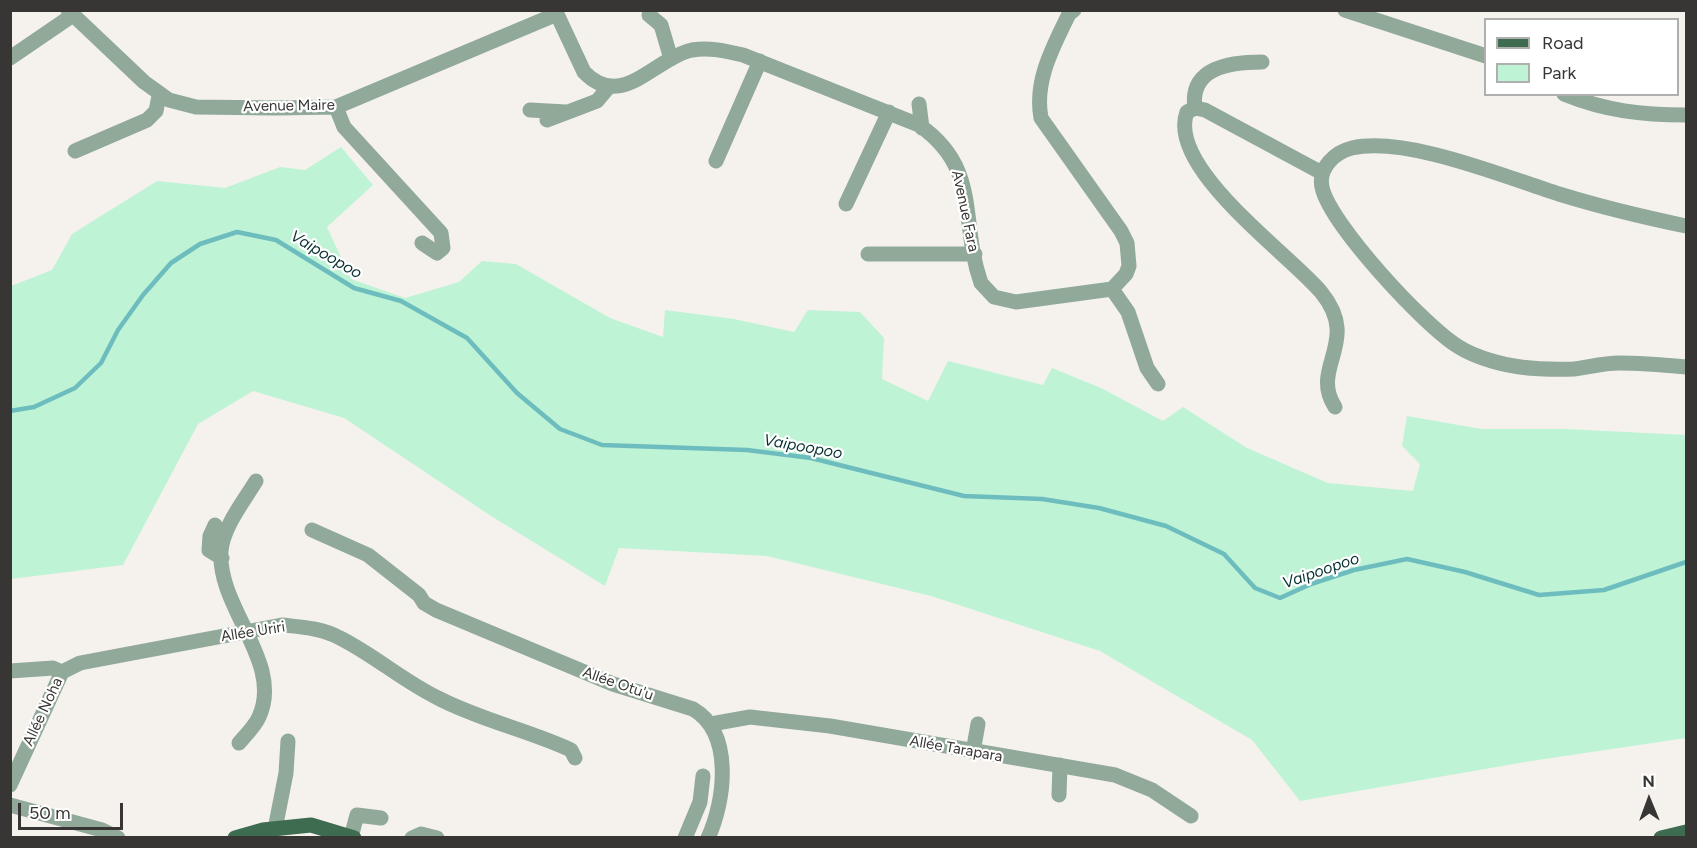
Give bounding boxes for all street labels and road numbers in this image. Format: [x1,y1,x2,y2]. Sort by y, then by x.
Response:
street label: Avenue Maire [243,96,335,116]
street label: Avenue Fara [948,169,982,253]
street label: Allée Uriri [220,618,286,646]
street label: Allée Otu'u [580,663,656,705]
street label: Allée Noha [19,675,67,749]
street label: Allée Tarapara [908,732,1004,766]

